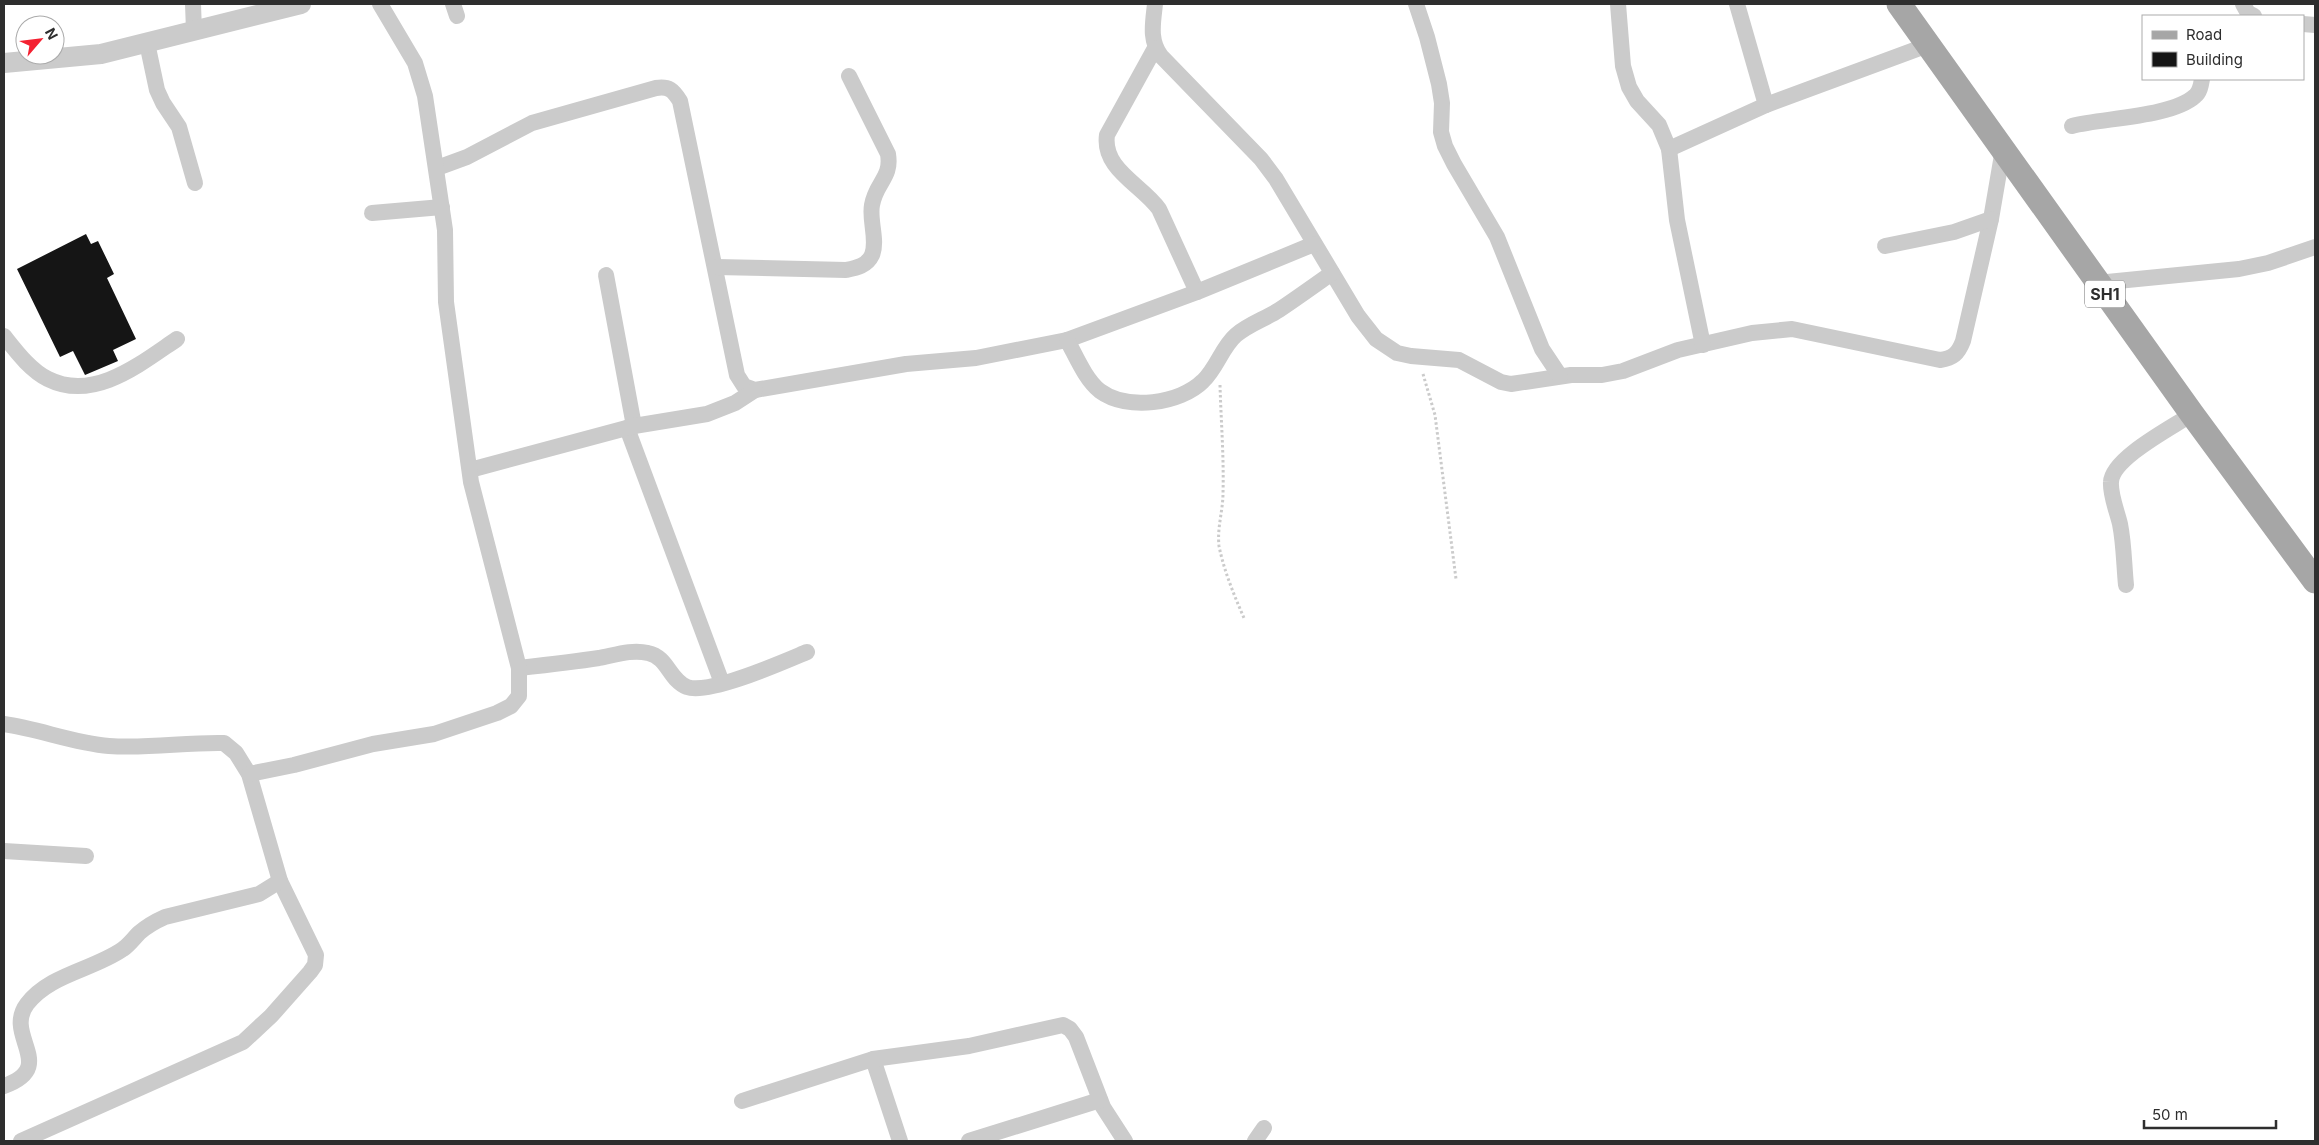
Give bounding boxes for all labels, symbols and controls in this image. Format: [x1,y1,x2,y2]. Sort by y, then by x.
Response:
north arrow [15,15,65,65]
legend [2142,15,2304,80]
text: N [42,25,62,42]
text: Road [2186,25,2222,44]
text: Building [2186,50,2243,69]
road number: SH1 [2085,280,2125,308]
scale bar [2144,1098,2276,1130]
text: 50 m [2152,1105,2188,1124]

